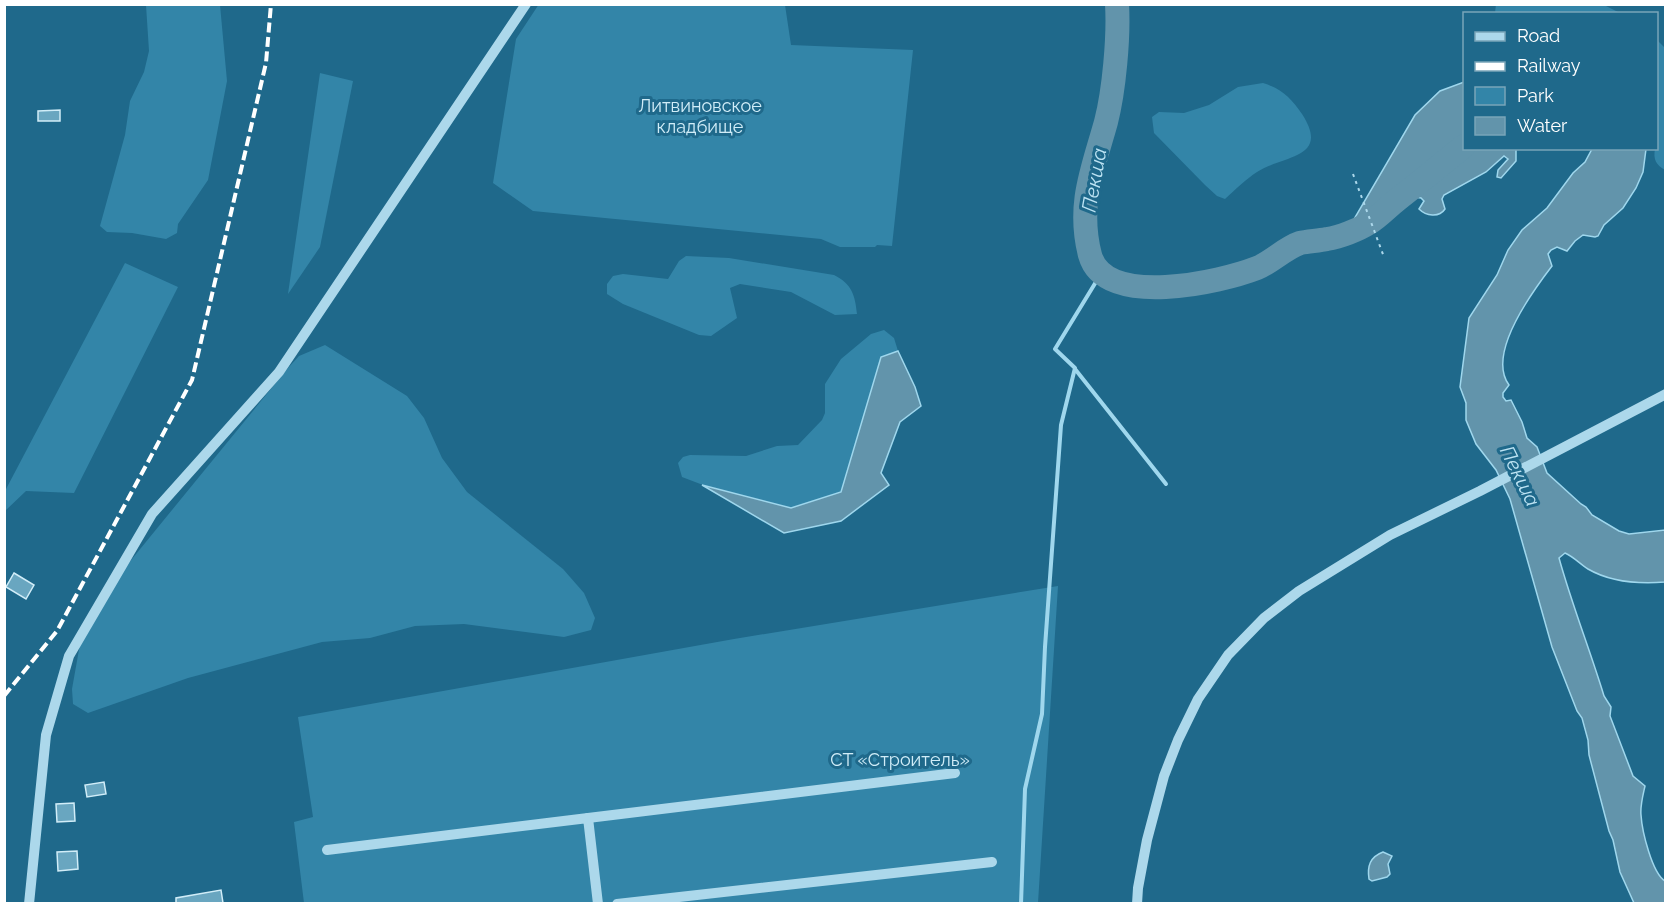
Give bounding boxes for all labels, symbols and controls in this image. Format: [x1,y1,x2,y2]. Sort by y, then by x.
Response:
legend [1463,12,1658,150]
text: Road [1517,25,1560,46]
text: Railway [1517,55,1581,76]
text: Park [1517,85,1554,106]
park label: Литвиновское кладбище [638,95,762,137]
text: Water [1517,115,1568,136]
water label: Пекша [1077,146,1111,214]
water label: Пекша [1495,442,1545,510]
park label: СТ «Строитель» [830,749,970,770]

